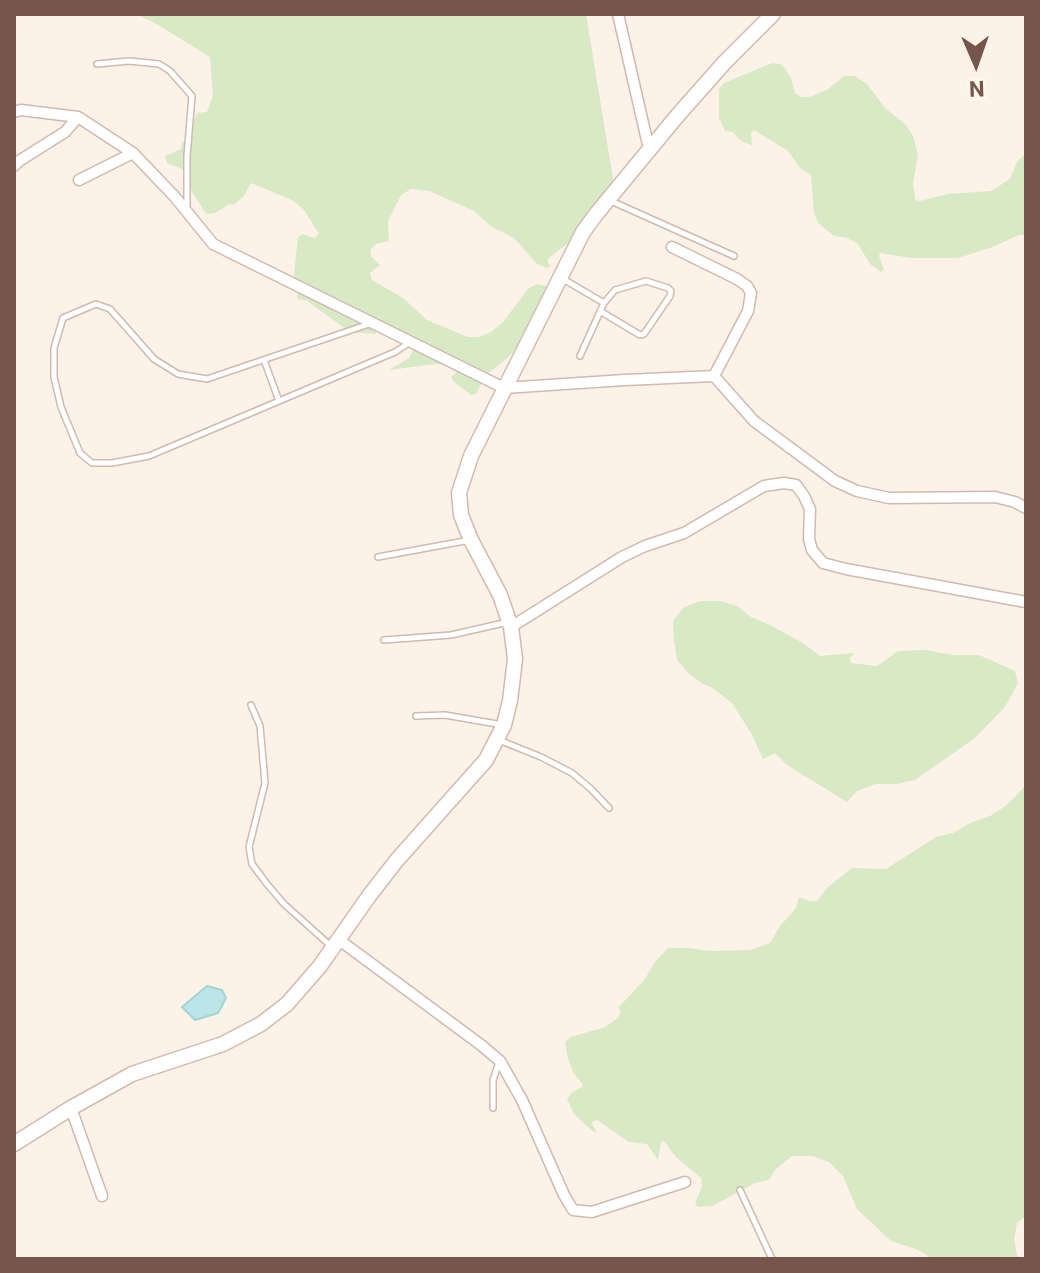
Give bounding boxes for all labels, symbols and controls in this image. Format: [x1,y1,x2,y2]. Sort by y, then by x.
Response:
north arrow [936,24,1016,104]
text: N [969,76,985,101]

